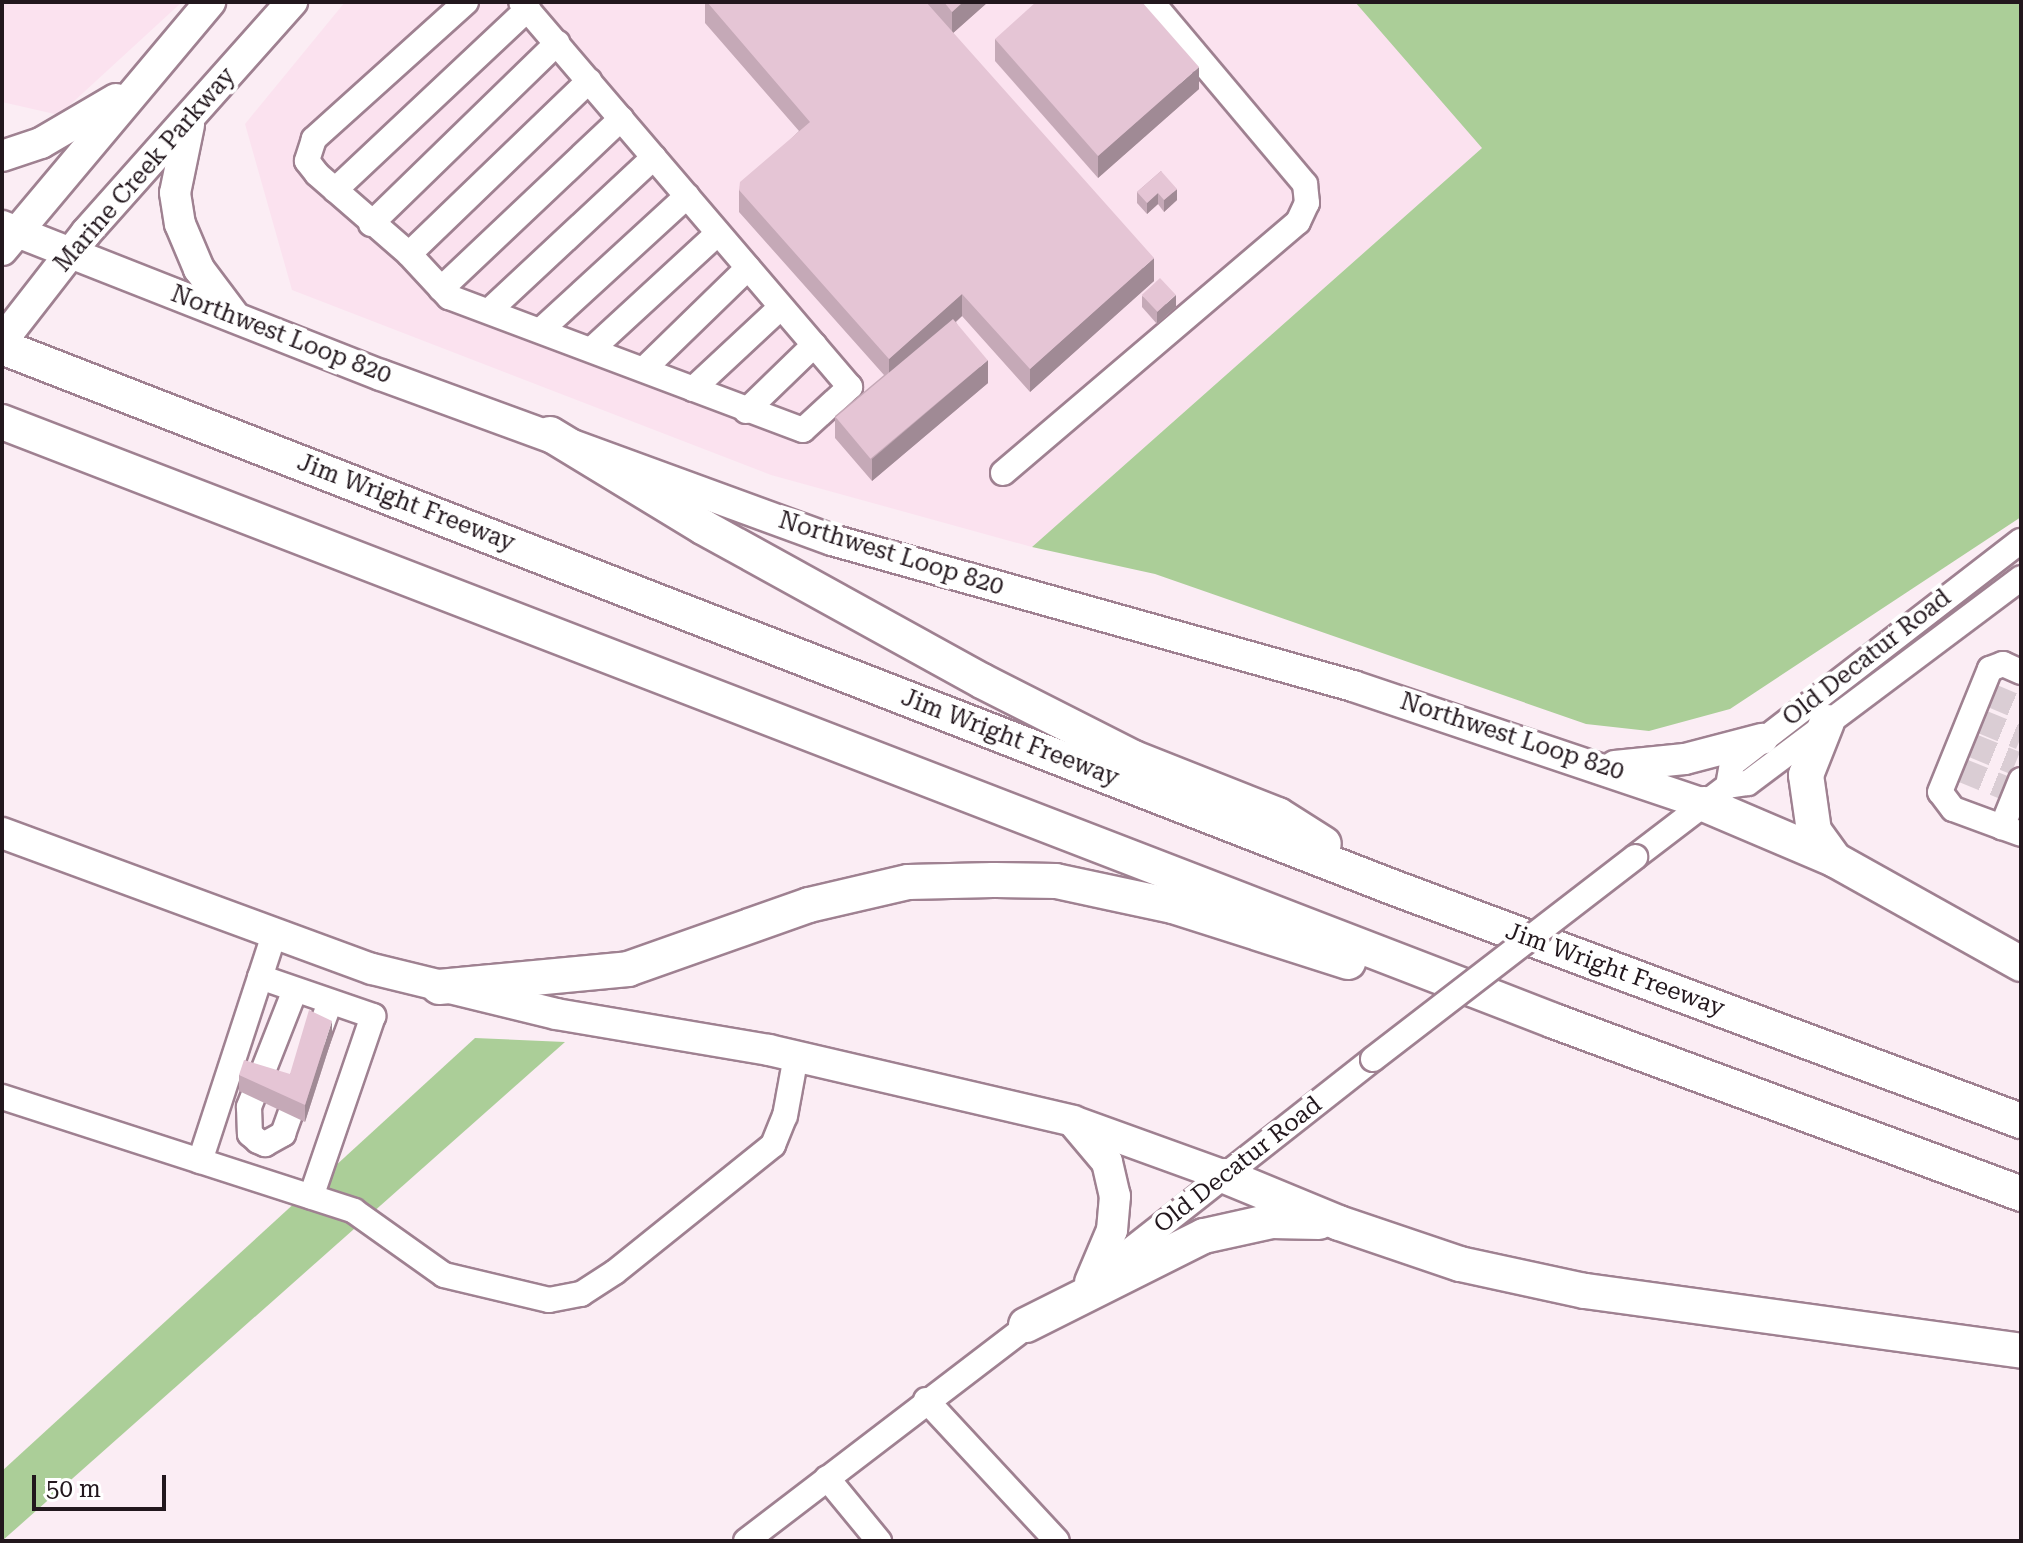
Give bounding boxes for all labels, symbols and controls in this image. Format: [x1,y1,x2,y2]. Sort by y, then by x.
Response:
street label: Marine Creek Parkway [48,62,242,278]
street label: Northwest Loop 820 [167,280,395,390]
street label: Jim Wright Freeway [293,448,519,558]
street label: Northwest Loop 820 [775,506,1007,602]
street label: Old Decatur Road [1777,584,1957,732]
street label: Jim Wright Freeway [897,683,1123,793]
street label: Northwest Loop 820 [1396,687,1628,787]
street label: Jim Wright Freeway [1502,917,1728,1023]
street label: Old Decatur Road [1148,1091,1328,1239]
scale bar [36,1459,170,1509]
text: 50 m [46,1475,101,1503]

